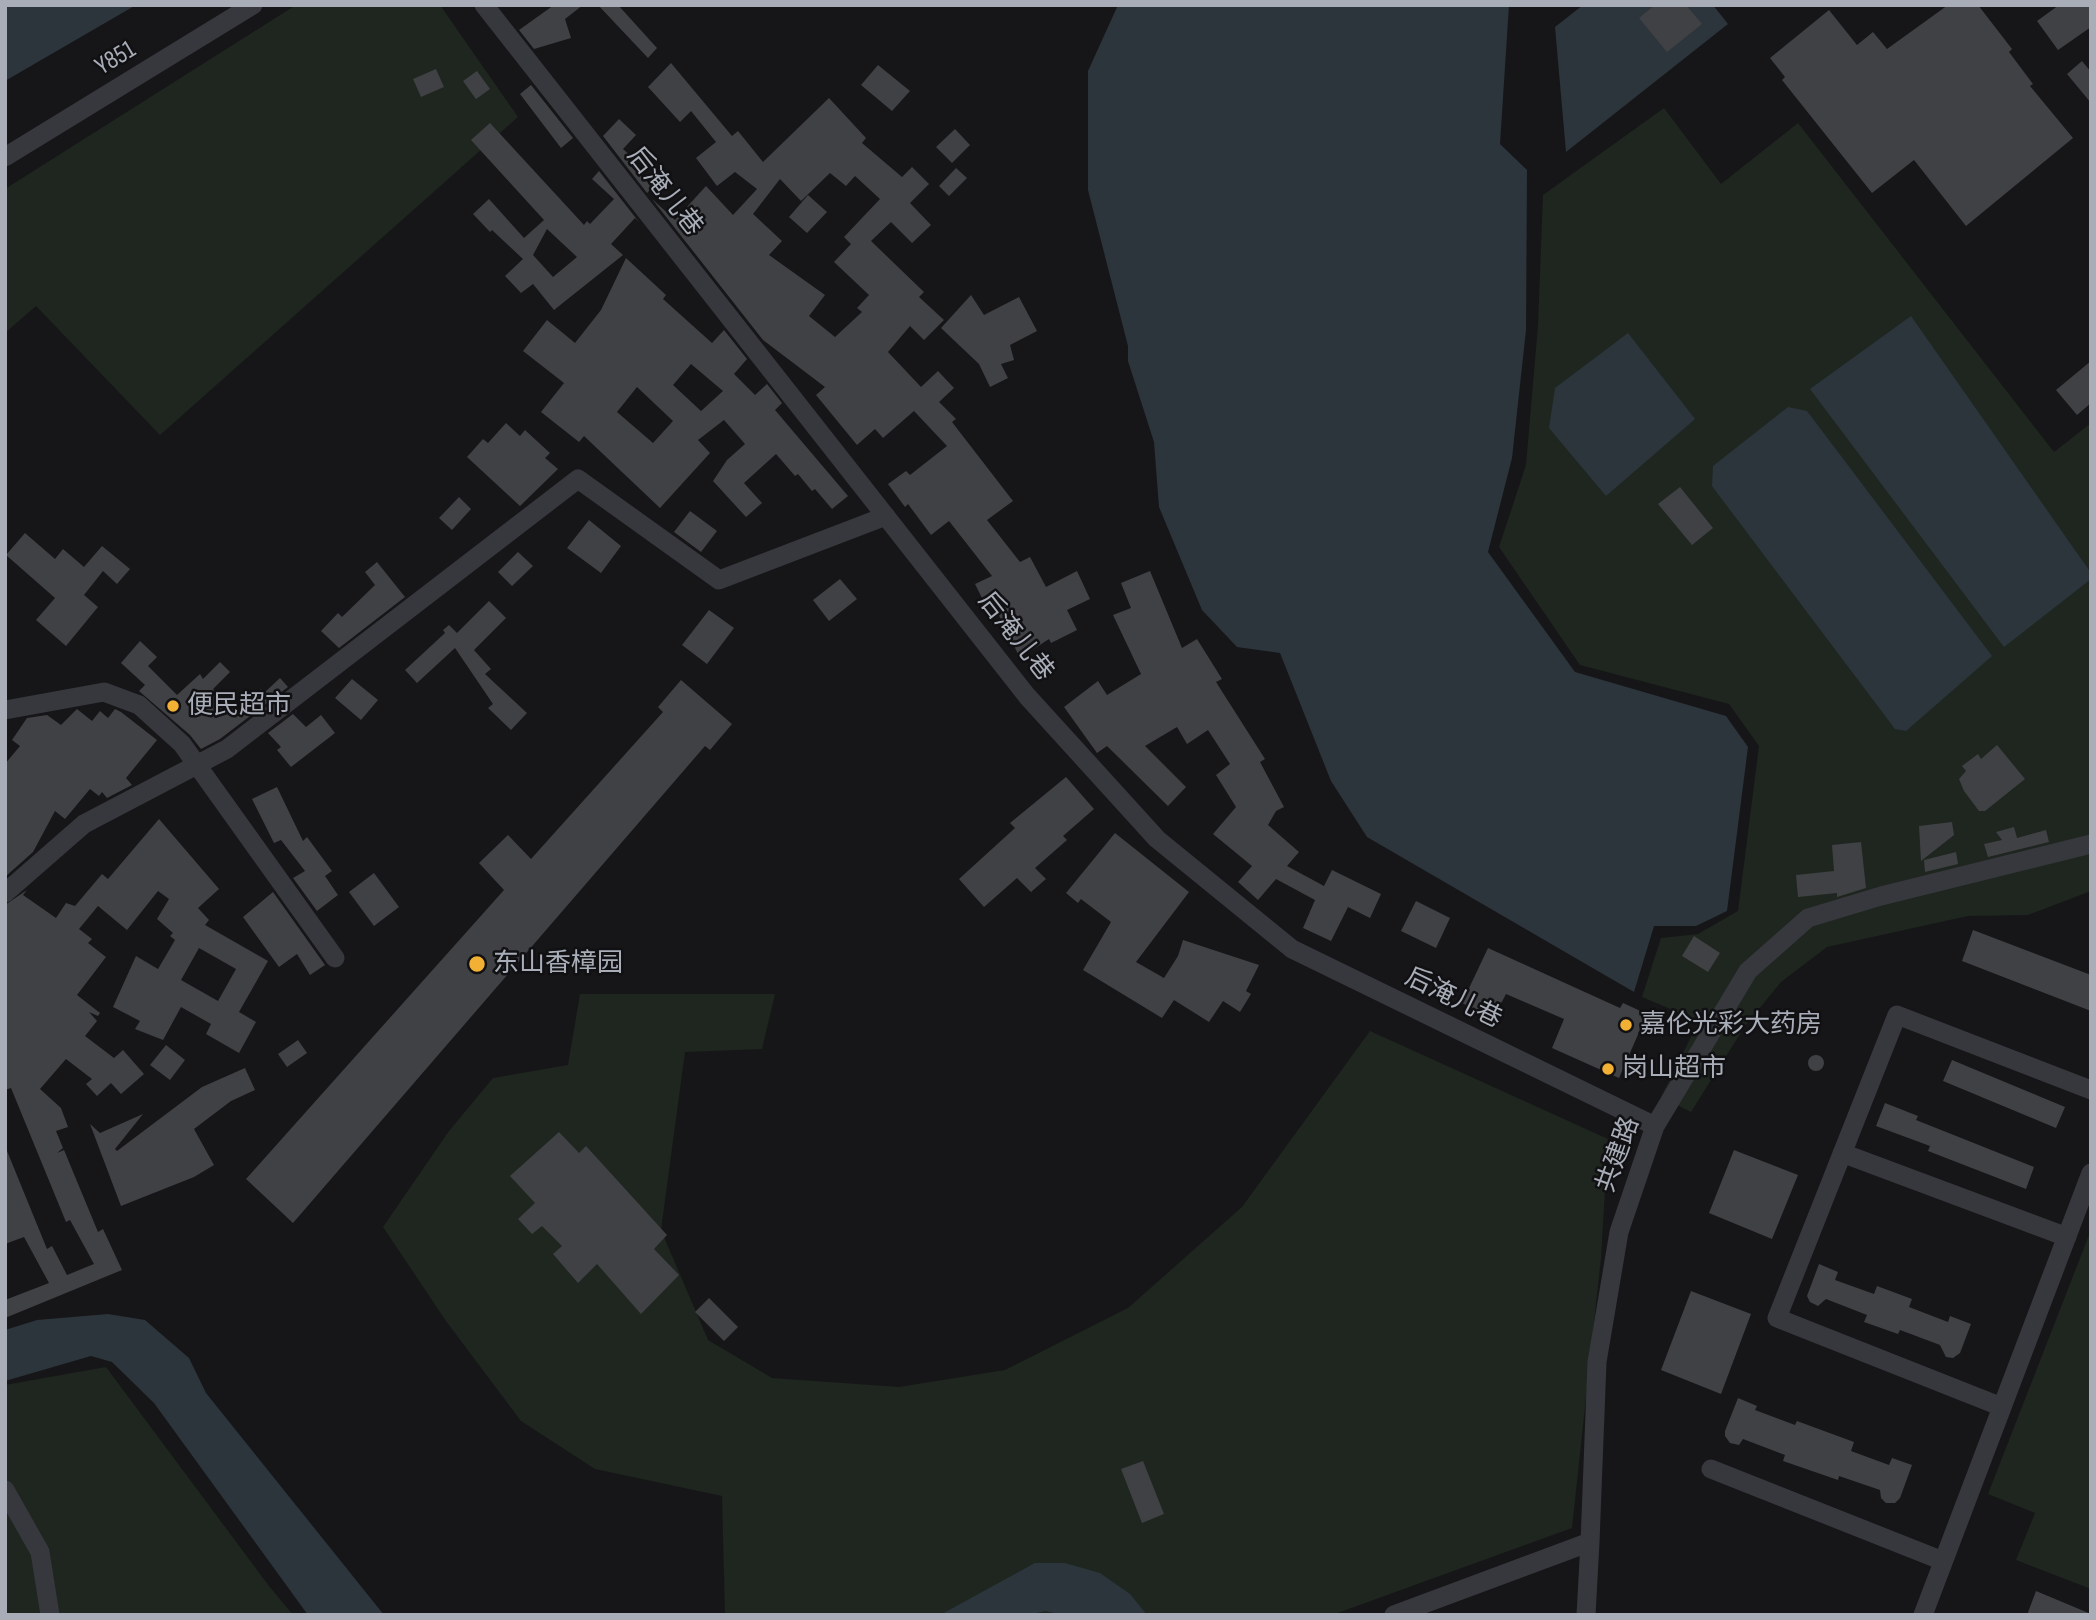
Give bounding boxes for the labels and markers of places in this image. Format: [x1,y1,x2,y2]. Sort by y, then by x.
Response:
place label: 便民超市 [187,690,291,722]
marker: 便民超市 [165,698,181,714]
place label: 东山香樟园 [493,948,623,980]
marker: 东山香樟园 [467,954,487,974]
place label: 嘉伦光彩大药房 [1640,1009,1822,1041]
marker: 嘉伦光彩大药房 [1618,1017,1634,1033]
place label: 岗山超市 [1622,1053,1726,1085]
marker: 岗山超市 [1600,1061,1616,1077]

